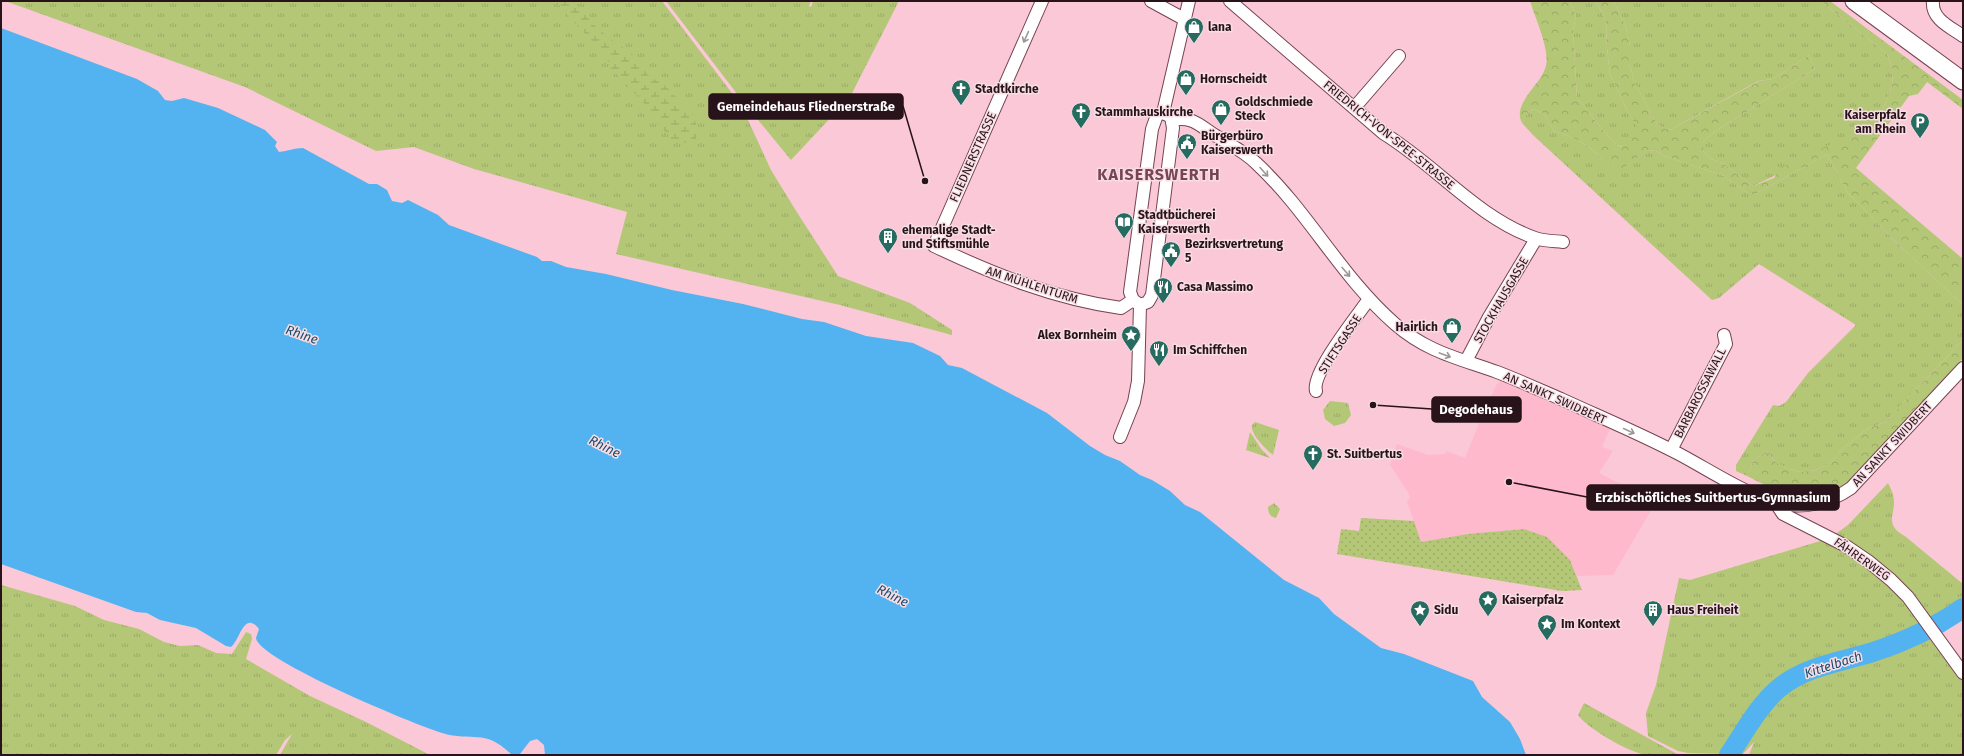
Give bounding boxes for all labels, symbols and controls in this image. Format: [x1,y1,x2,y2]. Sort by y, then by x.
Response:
shop icon: lana [1183,16,1205,44]
place label: lana [1208,20,1232,34]
one-way arrow [1022,30,1030,42]
shop icon: Hornscheidt [1175,68,1197,96]
place label: Hornscheidt [1200,72,1267,86]
church icon: Stadtkirche [950,78,972,106]
street label: FRIEDRICH-VON-SPEE-STRASSE [1320,78,1458,192]
place label: Stadtkirche [975,82,1039,96]
callout: Gemeindehaus Fliednerstraße [709,94,903,119]
place label: Goldschmiede Steck [1235,95,1313,123]
shop icon: Goldschmiede Steck [1210,98,1232,126]
text: Gemeindehaus Fliednerstraße [717,99,895,114]
church icon: Stammhauskirche [1070,101,1092,129]
place label: Stammhauskirche [1095,105,1194,119]
place label: Kaiserpfalz am Rhein [1845,108,1906,136]
street label: FLIEDNERSTRASSE [947,110,999,204]
parking icon: Kaiserpfalz am Rhein [1909,111,1931,139]
place label: Bürgerbüro Kaiserswerth [1201,129,1273,157]
public building icon: Bürgerbüro Kaiserswerth [1176,132,1198,160]
district label: KAISERSWERTH [1097,165,1221,184]
one-way arrow [1259,166,1268,177]
place label: Stadtbücherei Kaiserswerth [1138,208,1216,236]
library icon: Stadtbücherei Kaiserswerth [1113,211,1135,239]
place label: ehemalige Stadt- und Stiftsmühle [902,223,996,251]
building icon: ehemalige Stadt- und Stiftsmühle [877,226,899,254]
place label: Bezirksvertretung 5 [1185,237,1283,265]
public building icon: Bezirksvertretung 5 [1160,240,1182,268]
street label: STOCKHAUSGASSE [1471,254,1531,346]
street label: AM MÜHLENTURM [984,262,1081,307]
one-way arrow [1342,267,1351,277]
restaurant icon: Casa Massimo [1152,276,1174,304]
place label: Casa Massimo [1177,280,1253,294]
street label: STIFTSGASSE [1316,312,1364,376]
shop icon: Hairlich [1441,316,1463,344]
place label: Hairlich [1396,320,1438,334]
water label: Rhine [284,322,320,347]
place icon: Alex Bornheim [1120,324,1142,352]
place label: Alex Bornheim [1037,328,1117,342]
restaurant icon: Im Schiffchen [1148,339,1170,367]
place label: Im Schiffchen [1173,343,1247,357]
street label: BARBAROSSAWALL [1671,346,1729,440]
one-way arrow [1438,351,1450,359]
street label: AN SANKT SWIDBERT [1502,369,1609,427]
callout: Degodehaus [1432,397,1521,422]
street label: AN SANKT SWIDBERT [1849,398,1935,489]
text: Degodehaus [1439,402,1513,417]
one-way arrow [1623,428,1635,435]
water label: Rhine [587,432,623,461]
church icon: St. Suitbertus [1302,443,1324,471]
place label: St. Suitbertus [1327,447,1402,461]
callout: Erzbischöfliches Suitbertus-Gymnasium [1587,485,1839,510]
text: Erzbischöfliches Suitbertus-Gymnasium [1595,490,1831,505]
street label: FÄHRERWEG [1831,534,1893,583]
water label: Rhine [875,581,911,610]
place icon: Kaiserpfalz [1477,589,1499,617]
place label: Kaiserpfalz [1502,593,1564,607]
place icon: Sidu [1409,599,1431,627]
building icon: Haus Freiheit [1642,599,1664,627]
place label: Sidu [1434,603,1458,617]
place label: Haus Freiheit [1667,603,1739,617]
place icon: Im Kontext [1536,613,1558,641]
place label: Im Kontext [1561,617,1621,631]
water label: Kittelbach [1803,648,1864,681]

